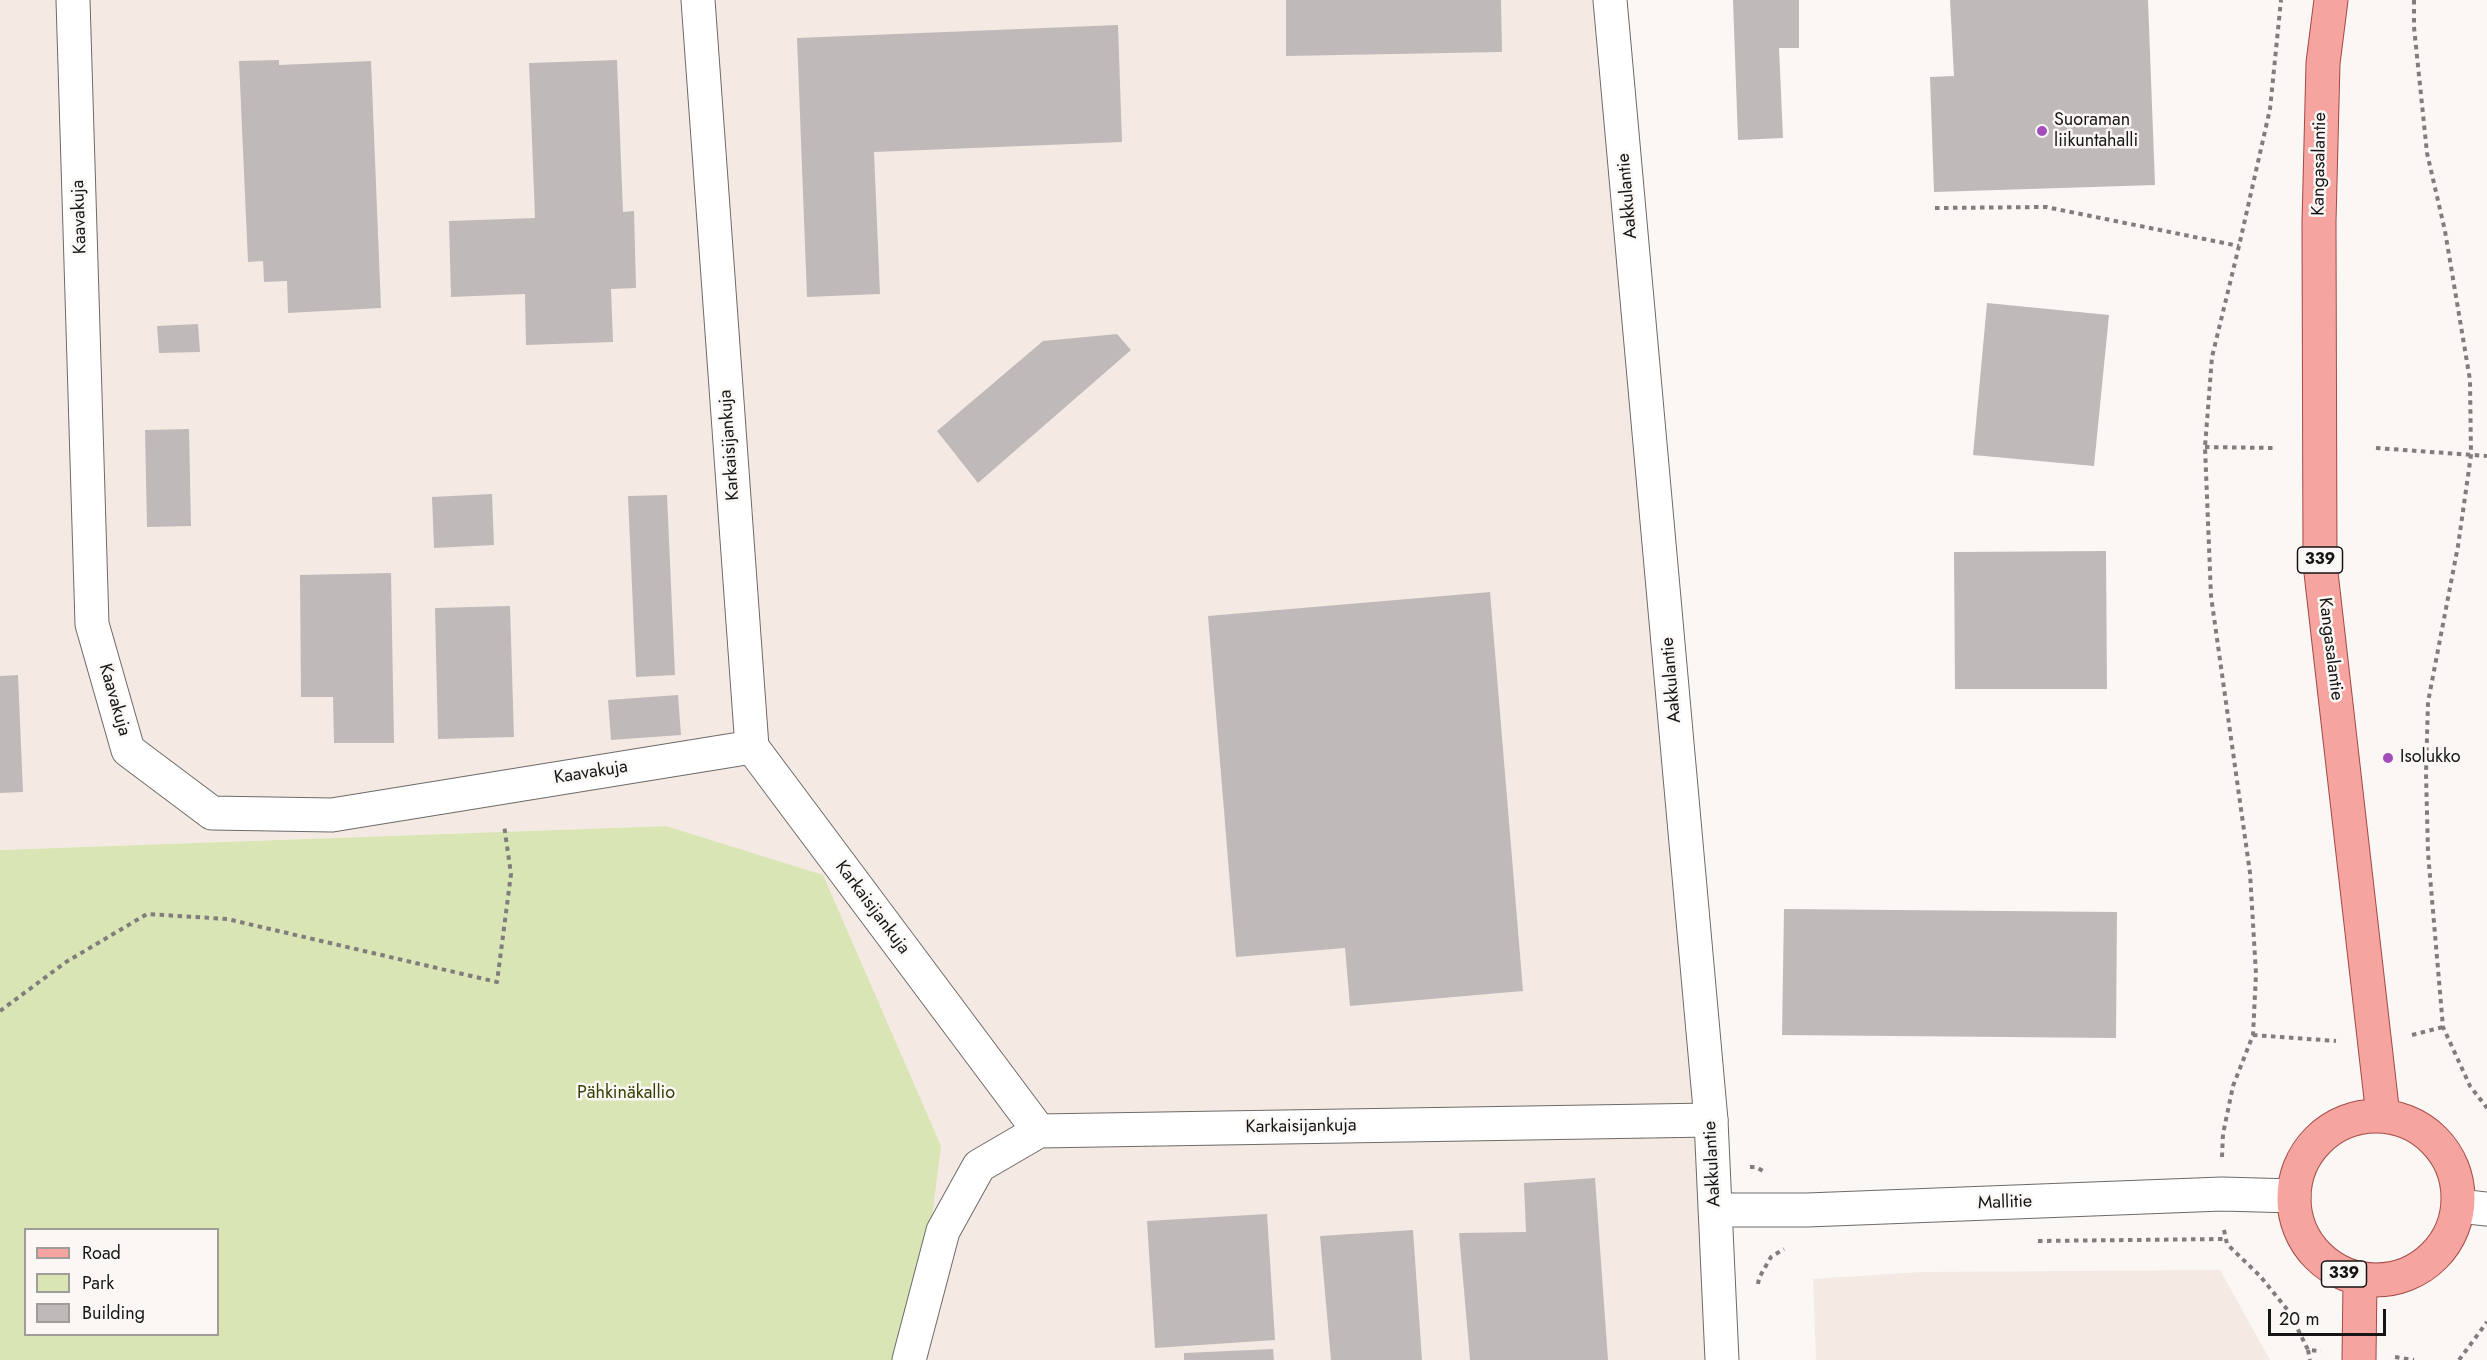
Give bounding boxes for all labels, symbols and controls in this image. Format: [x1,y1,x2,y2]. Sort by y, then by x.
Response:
place label: Suoraman liikuntahalli [2054,110,2138,152]
street label: Kangasalantie [2308,112,2332,216]
marker: Suoraman liikuntahalli [2035,124,2049,138]
street label: Aakkulantie [1613,152,1643,240]
street label: Kaavakuja [68,179,92,255]
street label: Karkaisijankuja [715,389,745,501]
road number: 339 [2298,547,2342,573]
street label: Kangasalantie [2313,596,2347,702]
street label: Aakkulantie [1657,636,1687,724]
street label: Kaavakuja [93,661,135,739]
place label: Isolukko [2400,747,2460,769]
marker: Isolukko [2381,751,2395,765]
street label: Kaavakuja [553,757,629,789]
street label: Karkaisijankuja [830,857,914,959]
park label: Pähkinäkallio [577,1083,675,1105]
street label: Karkaisijankuja [1245,1115,1357,1139]
street label: Aakkulantie [1700,1120,1726,1208]
street label: Mallitie [1977,1191,2033,1215]
legend [24,1228,219,1336]
text: Road [82,1240,121,1266]
road number: 339 [2322,1261,2366,1287]
text: Park [82,1270,114,1296]
scale bar [2271,1297,2390,1335]
text: Building [82,1300,145,1326]
text: 20 m [2279,1306,2319,1332]

